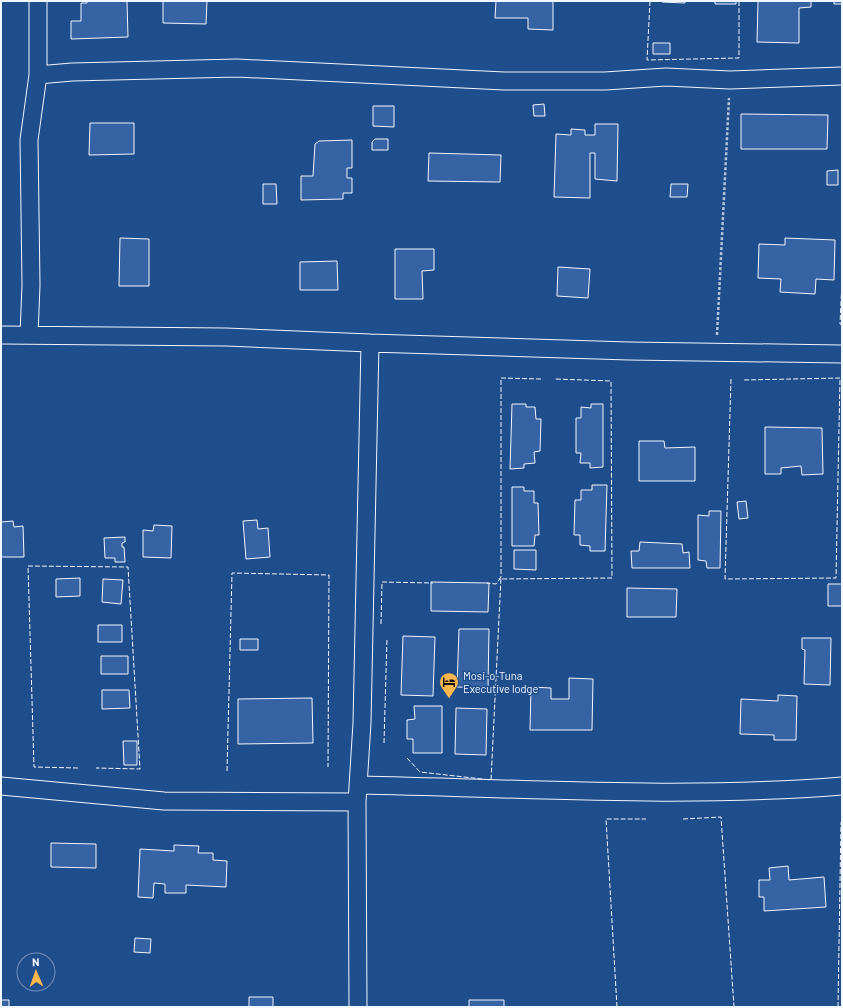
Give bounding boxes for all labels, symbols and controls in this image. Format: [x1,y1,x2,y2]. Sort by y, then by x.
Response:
place label: Mosi-o-Tuna Executive lodge [463,669,538,695]
hotel icon: Mosi-o-Tuna Executive lodge [438,671,460,699]
north arrow [16,952,56,992]
text: N [32,955,40,968]

